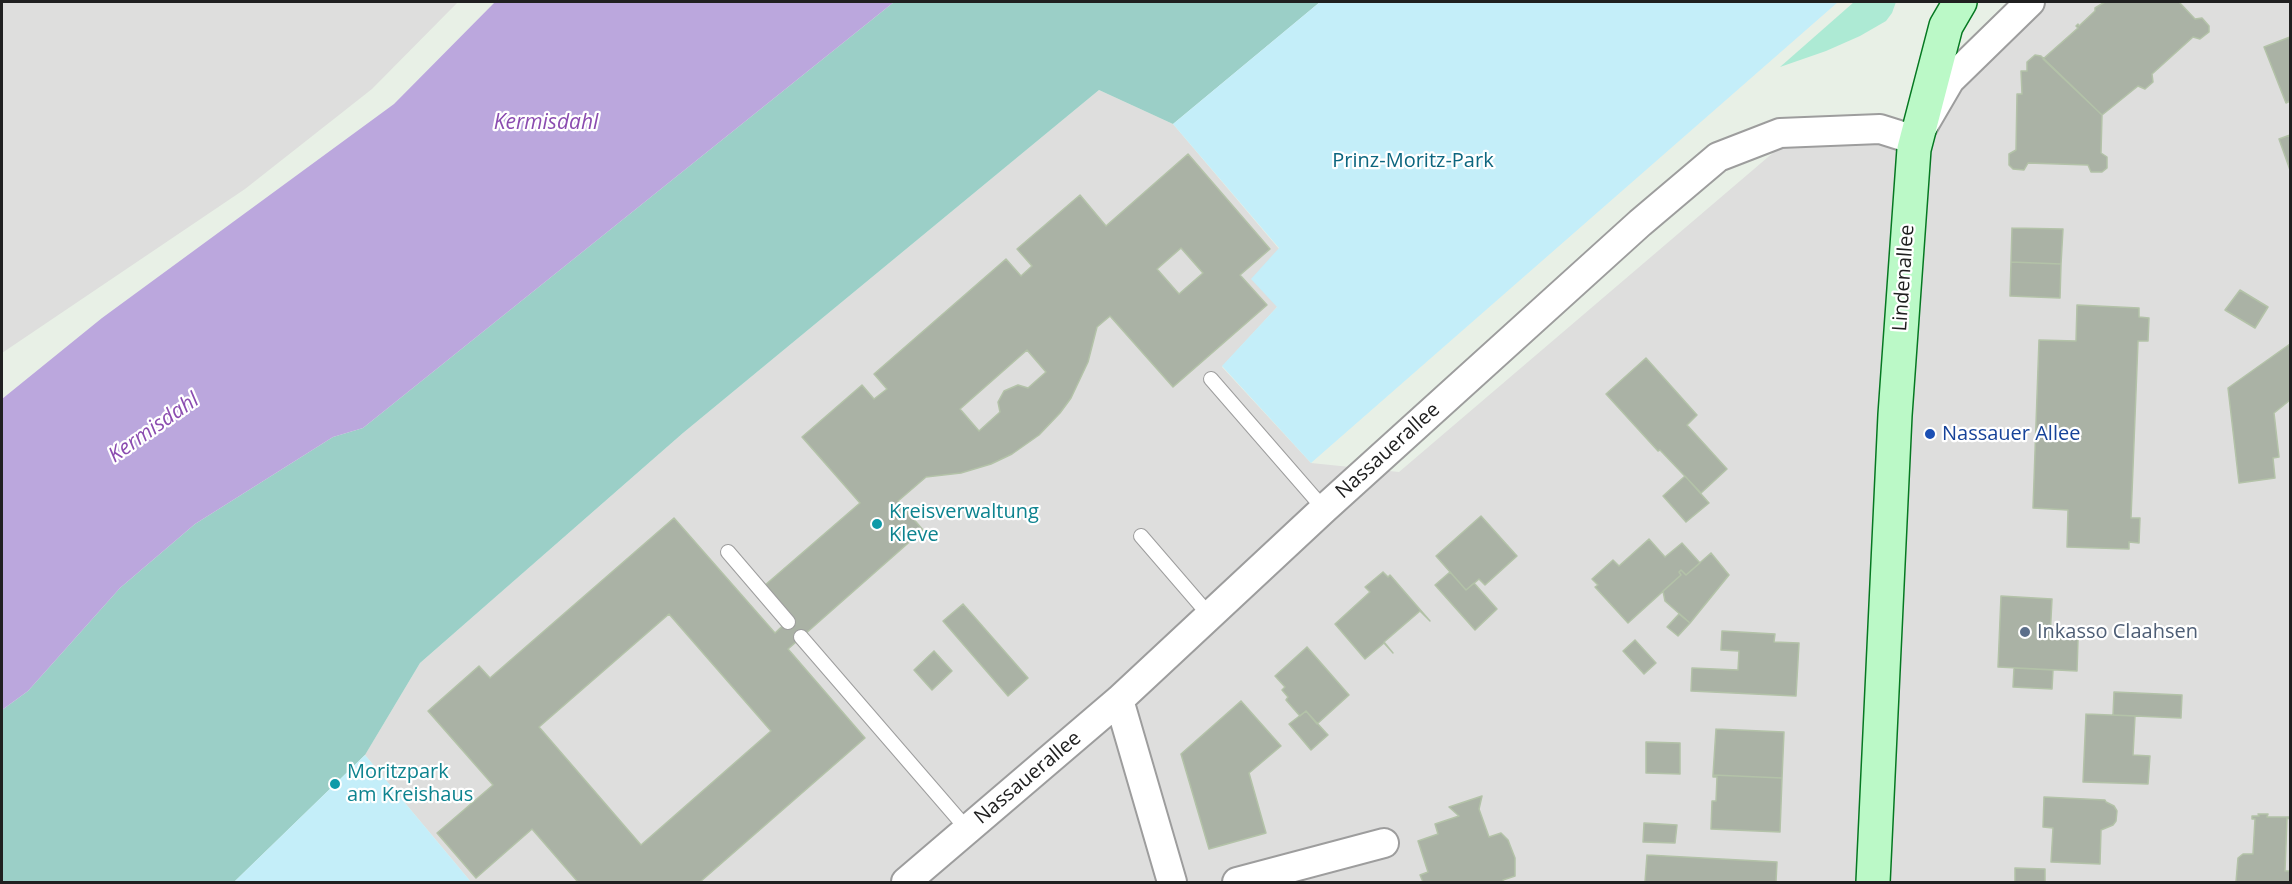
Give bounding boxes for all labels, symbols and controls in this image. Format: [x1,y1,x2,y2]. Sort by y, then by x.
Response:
water label: Kermisdahl [494,110,598,136]
park label: Prinz-Moritz-Park [1332,149,1494,173]
street label: Lindenallee [1888,224,1920,332]
water label: Kermisdahl [104,388,204,468]
street label: Nassauerallee [1331,398,1445,504]
place label: Nassauer Allee [1942,422,2080,446]
marker: Nassauer Allee [1923,427,1937,441]
place label: Kreisverwaltung Kleve [889,500,1039,547]
marker: Kreisverwaltung Kleve [870,517,884,531]
place label: Inkasso Claahsen [2037,620,2198,644]
marker: Inkasso Claahsen [2018,625,2032,639]
street label: Nassauerallee [970,726,1086,830]
place label: Moritzpark am Kreishaus [347,760,473,807]
marker: Moritzpark am Kreishaus [328,777,342,791]

